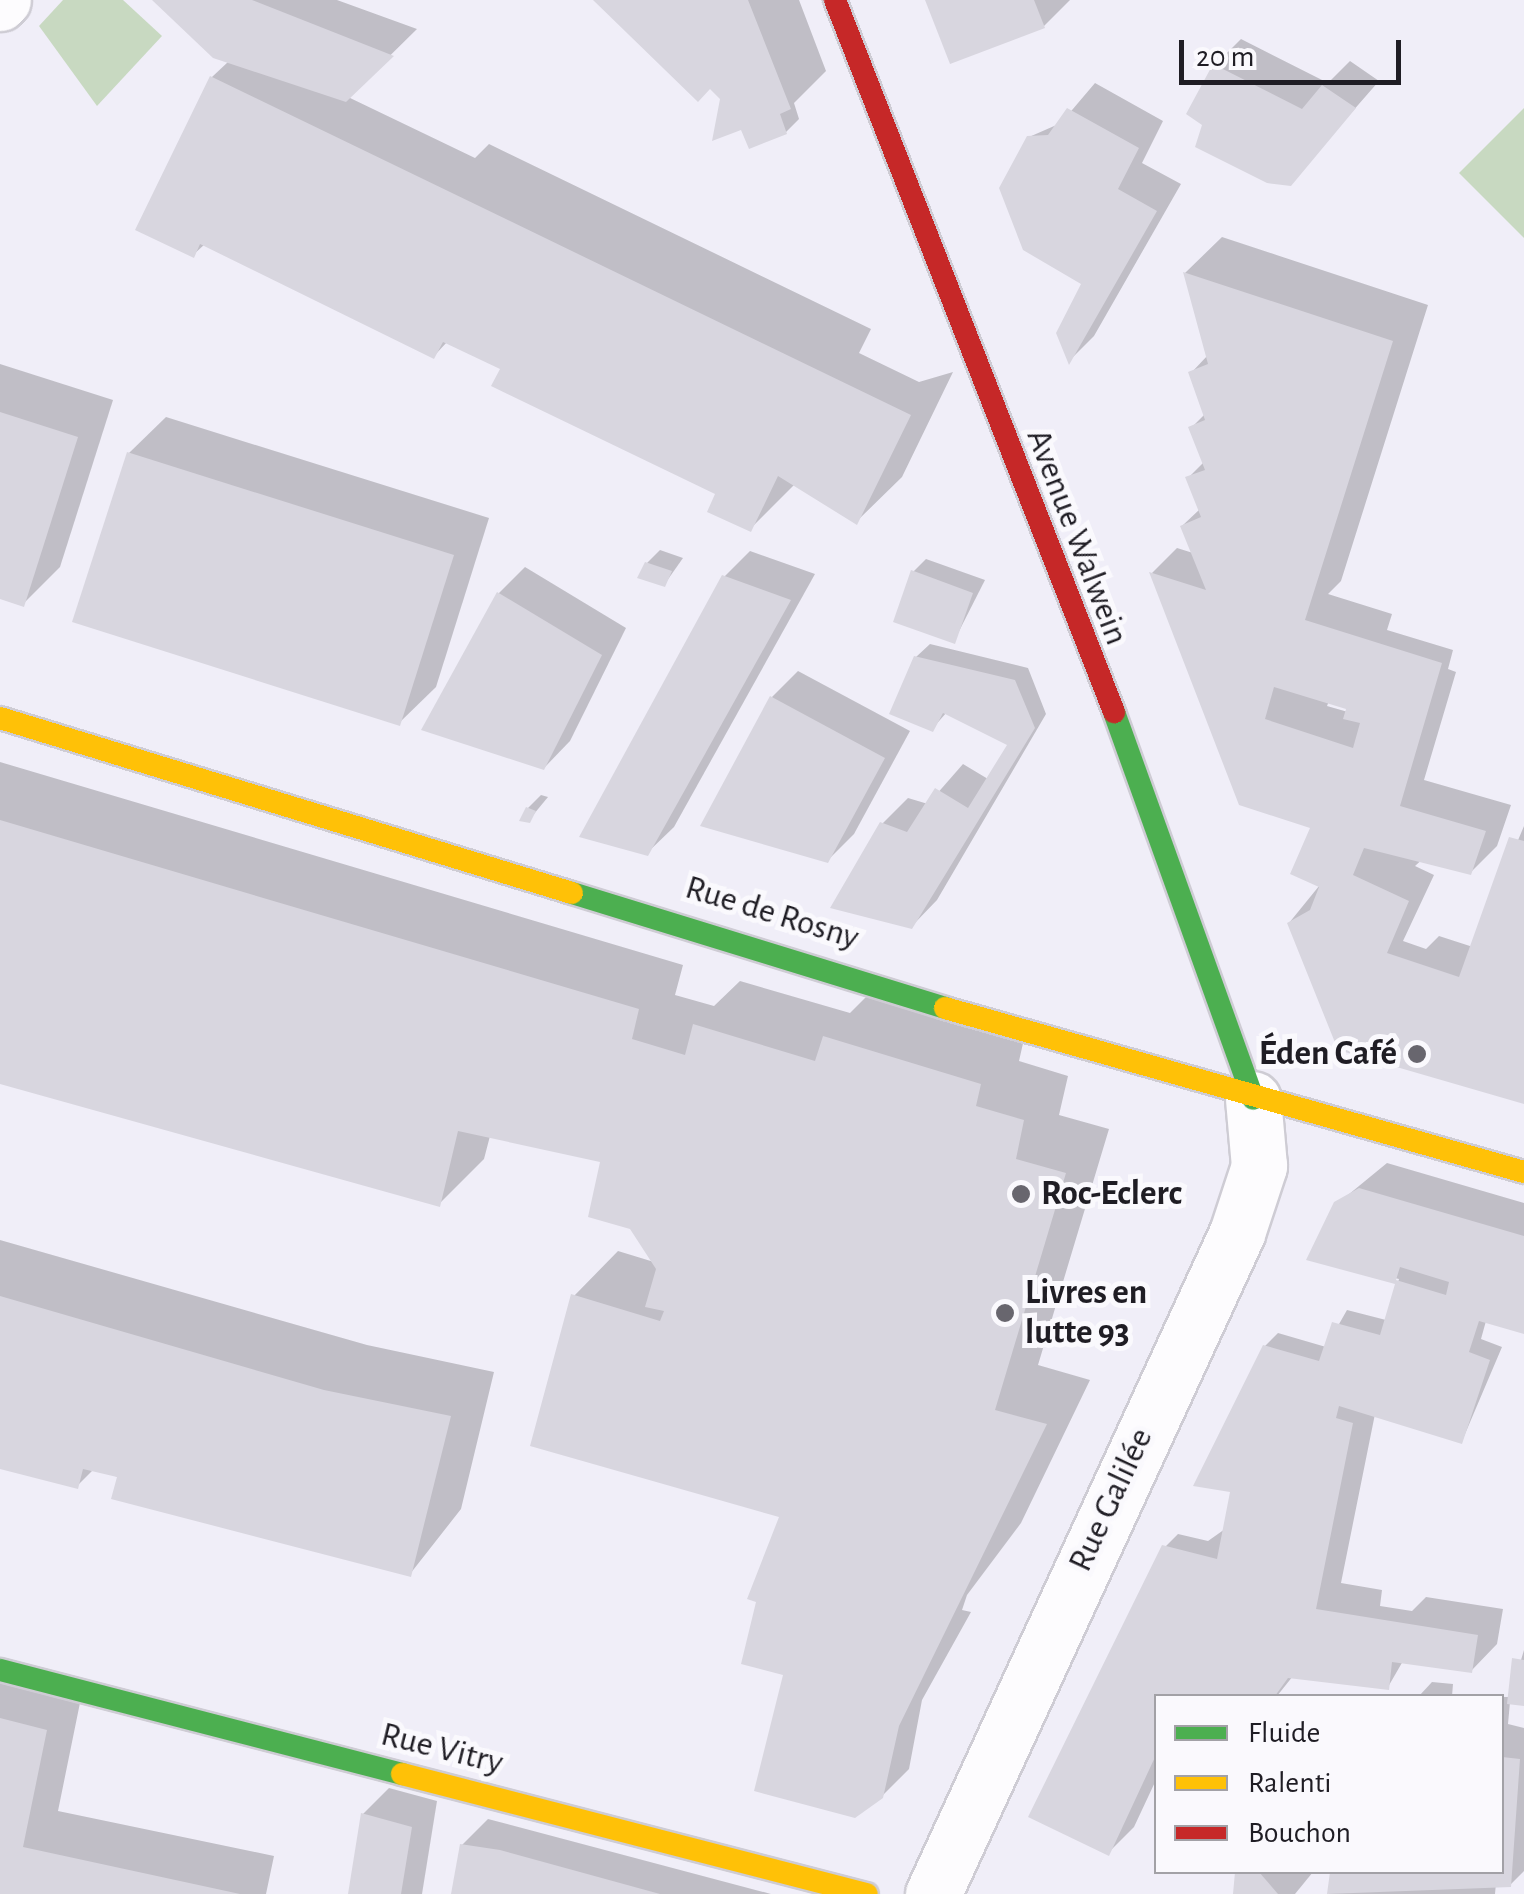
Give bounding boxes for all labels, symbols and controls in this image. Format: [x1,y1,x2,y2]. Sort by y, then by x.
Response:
scale bar [1184,20,1406,82]
text: 20 m [1196,42,1254,72]
street label: Avenue Walwein [1017,423,1137,651]
street label: Rue de Rosny [680,867,864,959]
place label: Éden Café [1259,1033,1397,1075]
marker: Éden Café [1406,1043,1428,1065]
place label: Roc-Eclerc [1041,1173,1182,1215]
marker: Roc-Eclerc [1010,1183,1032,1205]
place label: Livres en lutte 93 [1025,1272,1147,1354]
marker: Livres en lutte 93 [994,1302,1016,1324]
street label: Rue Galilée [1060,1422,1162,1578]
legend [1154,1694,1504,1874]
street label: Rue Vitry [377,1714,507,1784]
text: Fluide [1248,1718,1320,1748]
text: Ralenti [1248,1768,1331,1798]
text: Bouchon [1248,1818,1351,1848]

